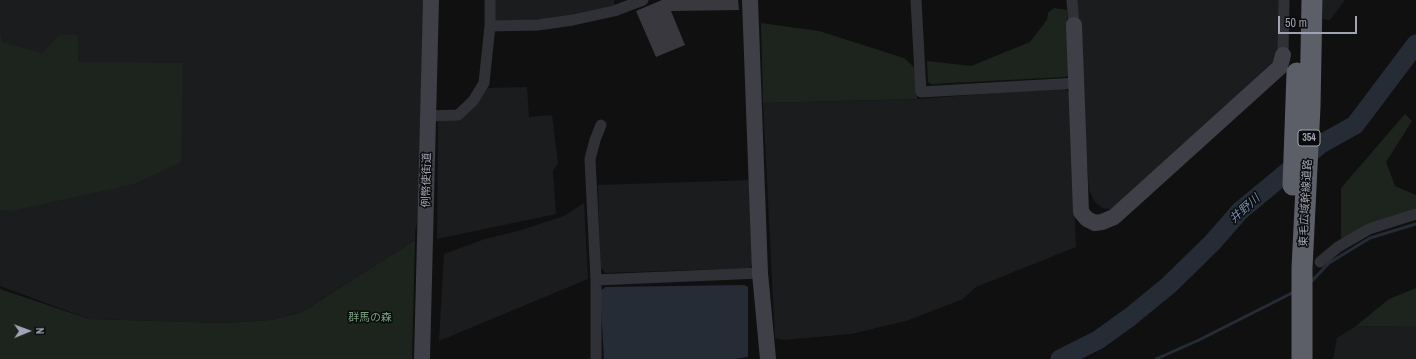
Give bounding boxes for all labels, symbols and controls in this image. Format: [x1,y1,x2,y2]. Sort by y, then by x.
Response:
scale bar [1280,8,1359,34]
text: 50 m [1285,15,1307,31]
road number: 354 [1298,130,1320,146]
street label: 例幣使街道 [420,152,434,208]
street label: 東毛広域幹線道路 [1297,159,1315,247]
water label: 井野川 [1227,192,1263,226]
north arrow [8,311,48,351]
park label: 群馬の森 [348,311,392,325]
text: N [33,327,47,334]

